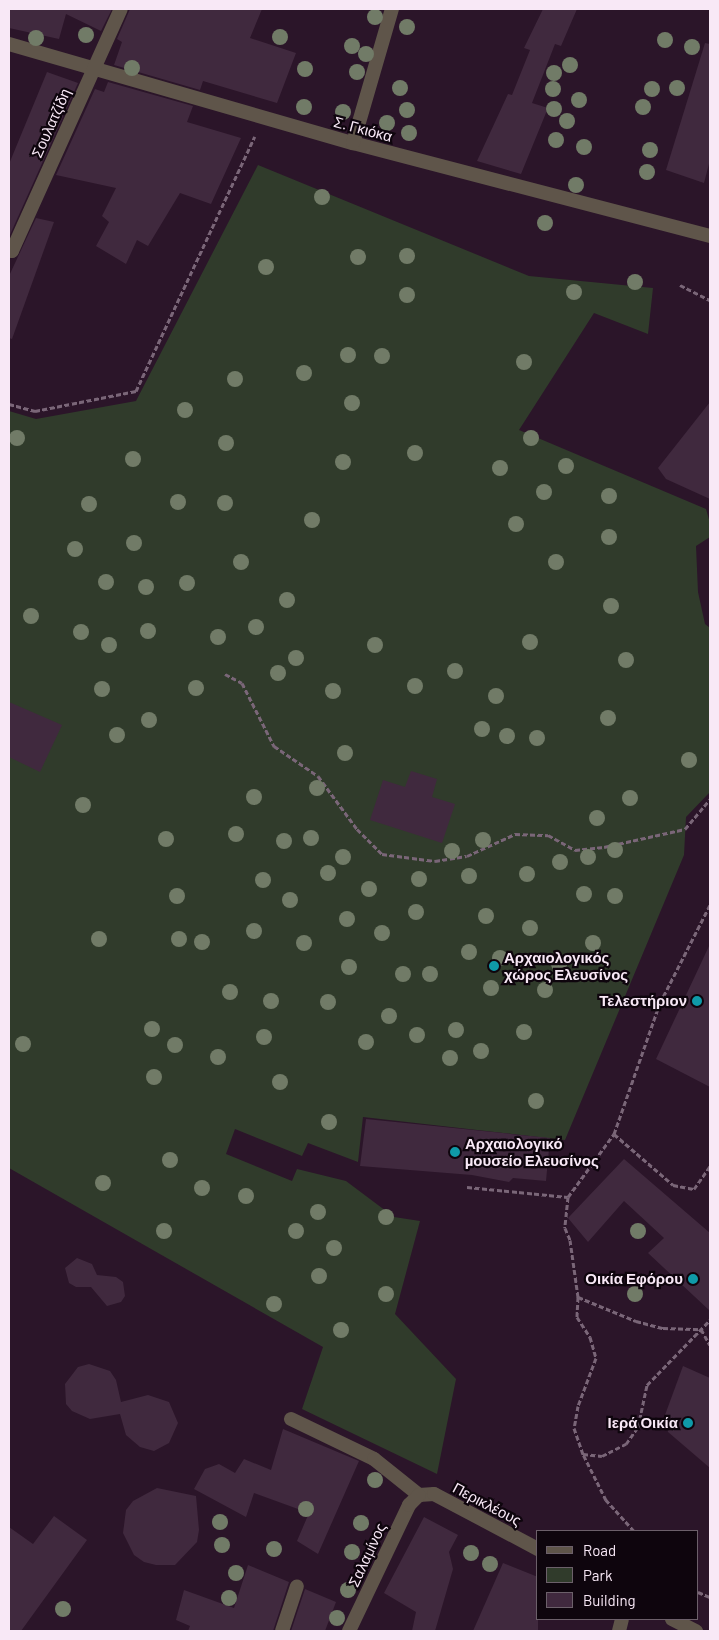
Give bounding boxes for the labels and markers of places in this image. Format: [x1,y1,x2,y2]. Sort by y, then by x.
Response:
place label: Αρχαιολογικός χώρος Ελευσίνος [504,948,628,983]
marker: Αρχαιολογικός χώρος Ελευσίνος [488,960,500,972]
place label: Τελεστήριον [599,992,687,1010]
marker: Τελεστήριον [691,995,703,1007]
place label: Αρχαιολογικό μουσείο Ελευσίνος [465,1134,599,1169]
marker: Αρχαιολογικό μουσείο Ελευσίνος [449,1146,461,1158]
place label: Οικία Εφόρου [585,1270,683,1288]
marker: Οικία Εφόρου [687,1273,699,1285]
place label: Ιερά Οικία [608,1414,678,1432]
marker: Ιερά Οικία [682,1417,694,1429]

